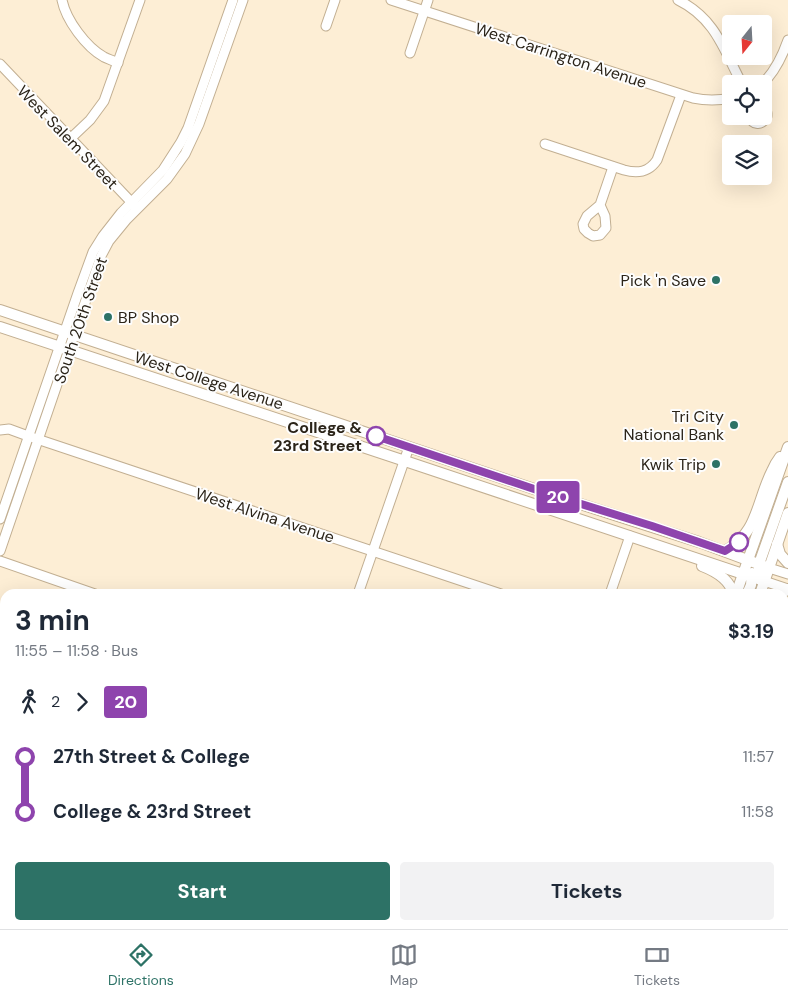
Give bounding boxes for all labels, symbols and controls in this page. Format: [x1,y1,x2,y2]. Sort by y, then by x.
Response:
north arrow [722,15,772,65]
map controls [722,15,772,185]
street label: West Carrington Avenue [472,18,649,93]
button: locate [722,75,772,125]
street label: West Salem Street [13,81,123,194]
button: layers [722,135,772,185]
street label: South 20th Street [49,254,112,386]
place label: Pick 'n Save [621,270,706,291]
marker: Pick 'n Save [710,274,722,286]
place label: BP Shop [118,307,179,328]
marker: BP Shop [102,311,114,323]
street label: West College Avenue [132,346,286,414]
place label: Tri City National Bank [624,406,724,445]
place label: College & 23rd Street [273,417,362,456]
marker: Tri City National Bank [728,419,740,431]
marker: College & 23rd Street [366,426,386,446]
place label: Kwik Trip [641,454,706,475]
marker: Kwik Trip [710,458,722,470]
line badge: 20 [536,481,580,513]
street label: West Alvina Avenue [193,483,337,548]
text: 20 [547,485,569,509]
unlabelled marker [729,532,749,552]
text: 3 min [15,602,90,639]
text: $3.19 [728,619,774,644]
text: 11:55 – 11:58 · Bus [15,640,138,661]
icon: walk [15,688,43,716]
icon: forward [68,688,96,716]
text: 20 [114,690,137,714]
text: 2 [51,691,60,712]
text: 27th Street & College [53,744,250,769]
text: 11:57 [743,746,774,767]
text: College & 23rd Street [53,799,251,824]
text: 11:58 [741,801,774,822]
button: Start [15,862,390,920]
button: Tickets [400,862,774,920]
tab: Directions [108,941,174,989]
tab: Map [390,941,418,989]
tab: Tickets [634,941,680,989]

